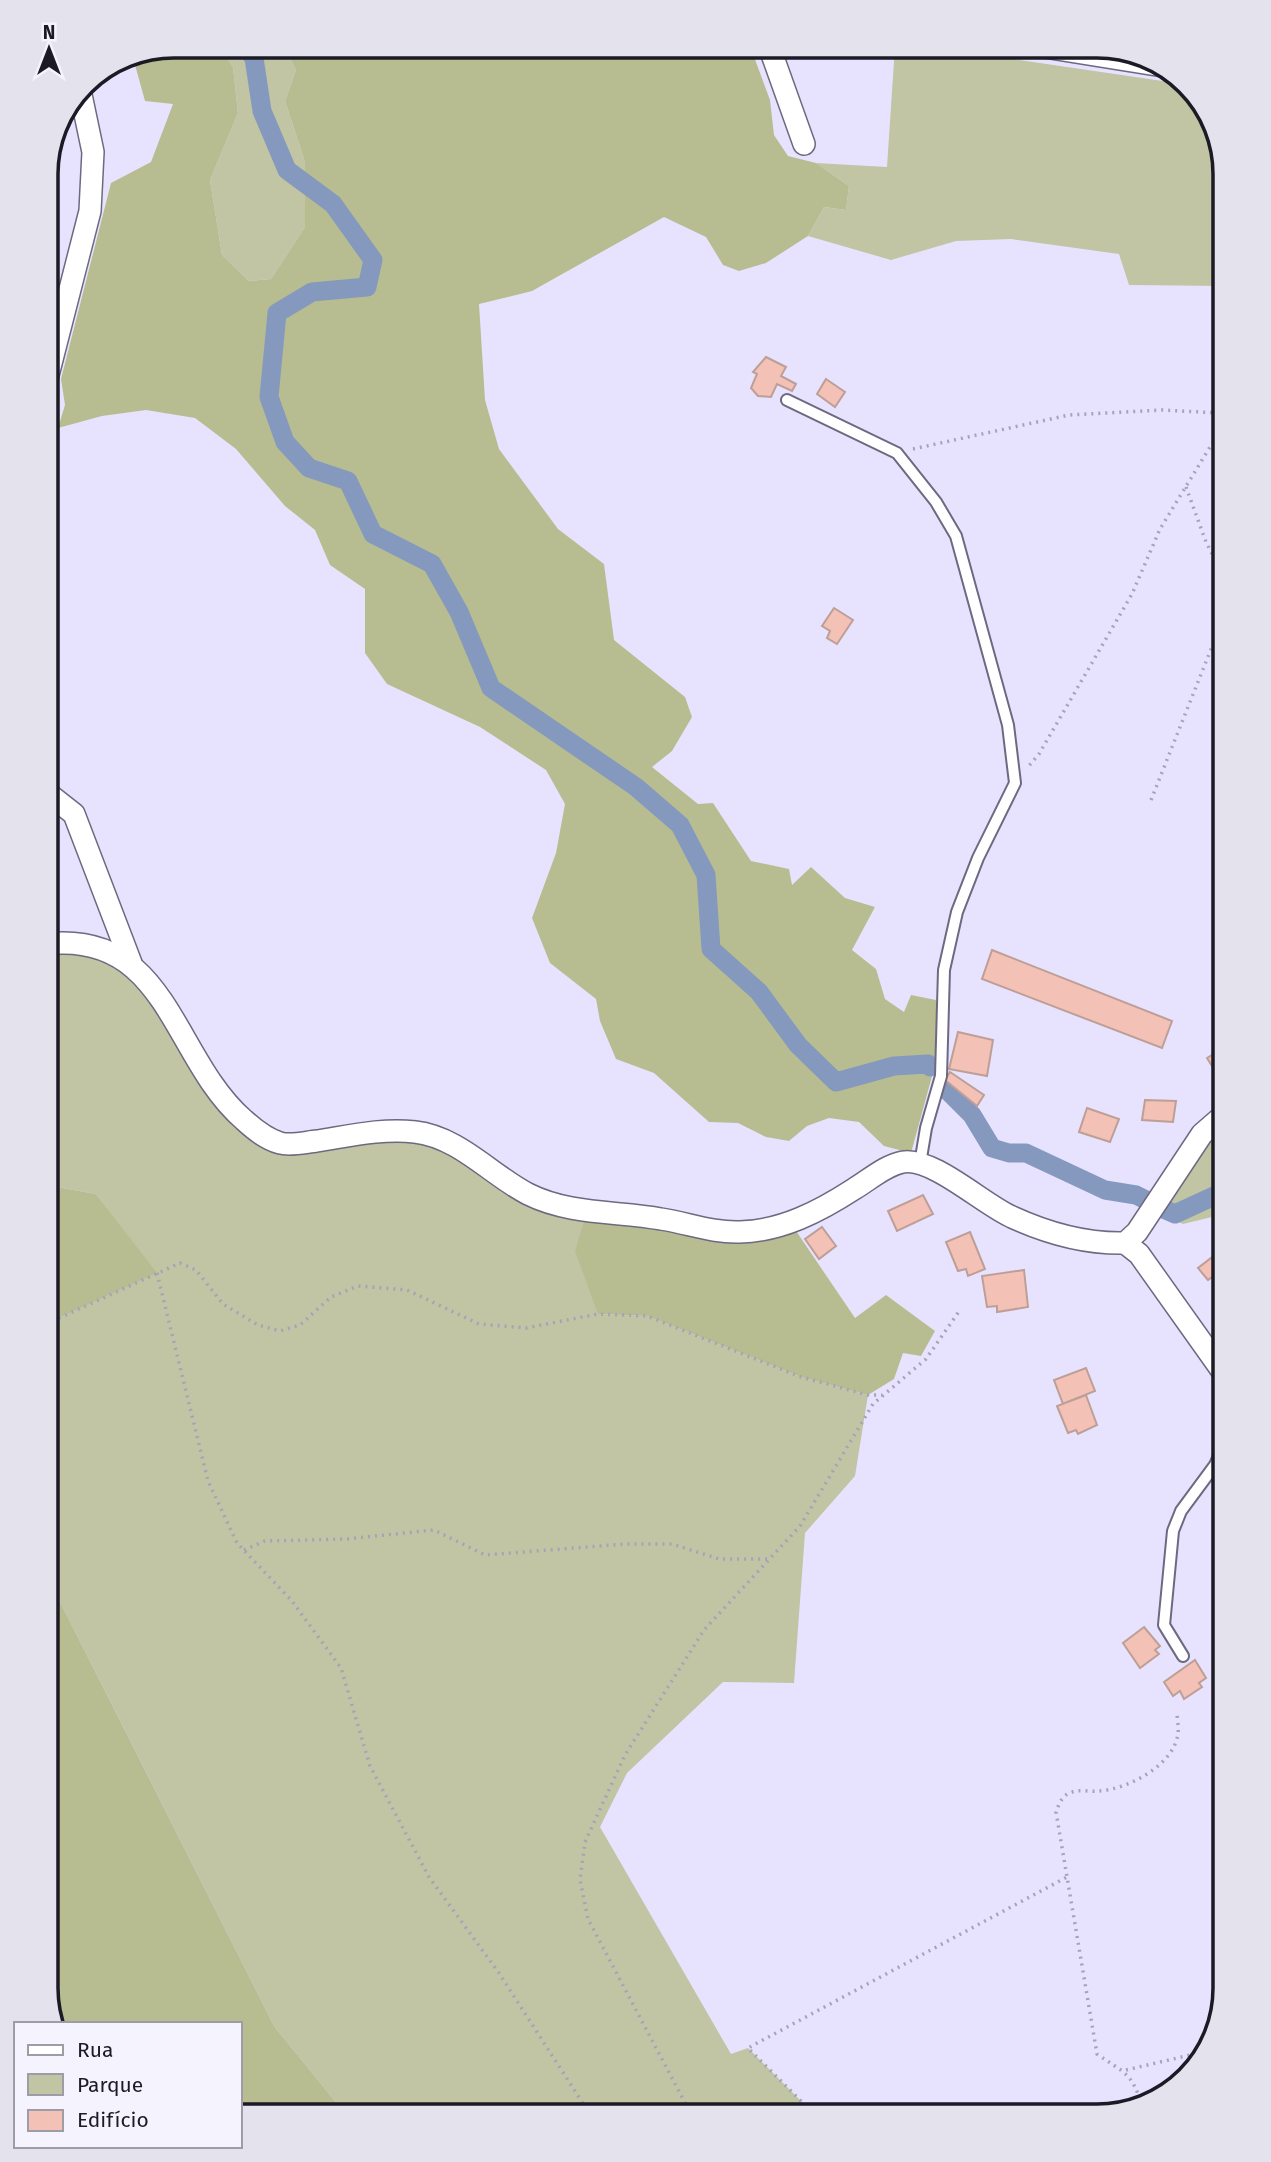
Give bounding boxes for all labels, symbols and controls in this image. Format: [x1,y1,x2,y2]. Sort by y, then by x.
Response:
north arrow [14,14,84,84]
text: N [43,21,55,44]
legend [14,2022,242,2148]
text: Rua [77,2037,113,2063]
text: Parque [77,2072,143,2098]
text: Edifício [77,2107,149,2133]

